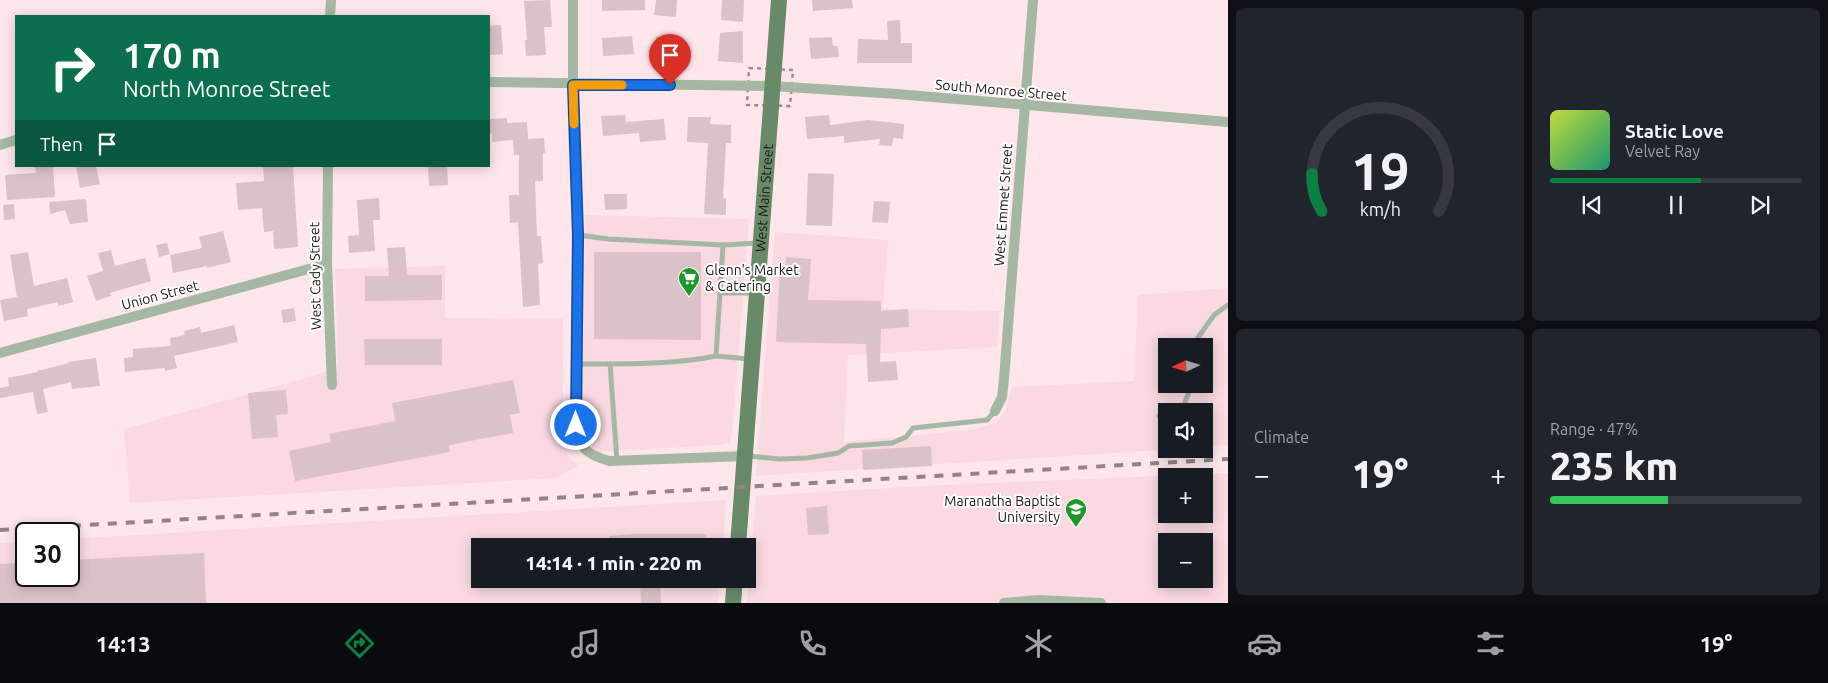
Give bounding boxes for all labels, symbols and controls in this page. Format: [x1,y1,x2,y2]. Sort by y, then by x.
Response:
pin [649,34,691,85]
icon: right [40,35,105,100]
text: 170 m [123,35,221,75]
icon: arrive [656,41,684,69]
text: North Monroe Street [123,76,331,101]
street label: South Monroe Street [935,76,1068,104]
text: Static Love [1625,120,1724,142]
icon: arrive [93,130,121,158]
text: Then [40,133,83,155]
text: 19 [1351,142,1409,200]
text: Velvet Ray [1625,142,1700,160]
street label: West Main Street [752,143,776,253]
street label: West Emmet Street [991,143,1015,267]
icon: previous [1578,191,1606,219]
icon: pause [1662,191,1690,219]
icon: next [1746,191,1774,219]
text: km/h [1359,199,1401,219]
street label: West Cady Street [306,221,324,330]
place label: Glenn's Market & Catering [705,262,799,294]
supermarket icon: Glenn's Market & Catering [677,266,701,297]
street label: Union Street [120,277,201,313]
north arrow [1158,338,1212,392]
map controls [1158,338,1213,588]
position arrow [549,398,601,450]
button: sound [1158,403,1213,458]
text: Range · 47% [1550,420,1638,438]
text: Climate [1254,428,1309,446]
text: 235 km [1550,445,1678,487]
text: 19° [1352,453,1408,495]
text: − [1254,459,1270,490]
text: + [1490,459,1506,490]
button: + [1158,468,1213,523]
place label: Maranatha Baptist University [944,493,1060,525]
school or university icon: Maranatha Baptist University [1064,497,1088,528]
speed limit sign: 30 [15,522,80,587]
button: − [1158,533,1213,588]
text: 14:14 · 1 min · 220 m [525,552,702,574]
icon: directions [342,626,377,661]
icon: music [568,626,603,661]
icon: phone [795,626,830,661]
icon: climate [1021,626,1056,661]
icon: car [1247,626,1282,661]
icon: filters [1473,626,1508,661]
text: 14:13 [96,631,151,656]
text: 19° [1700,631,1732,656]

